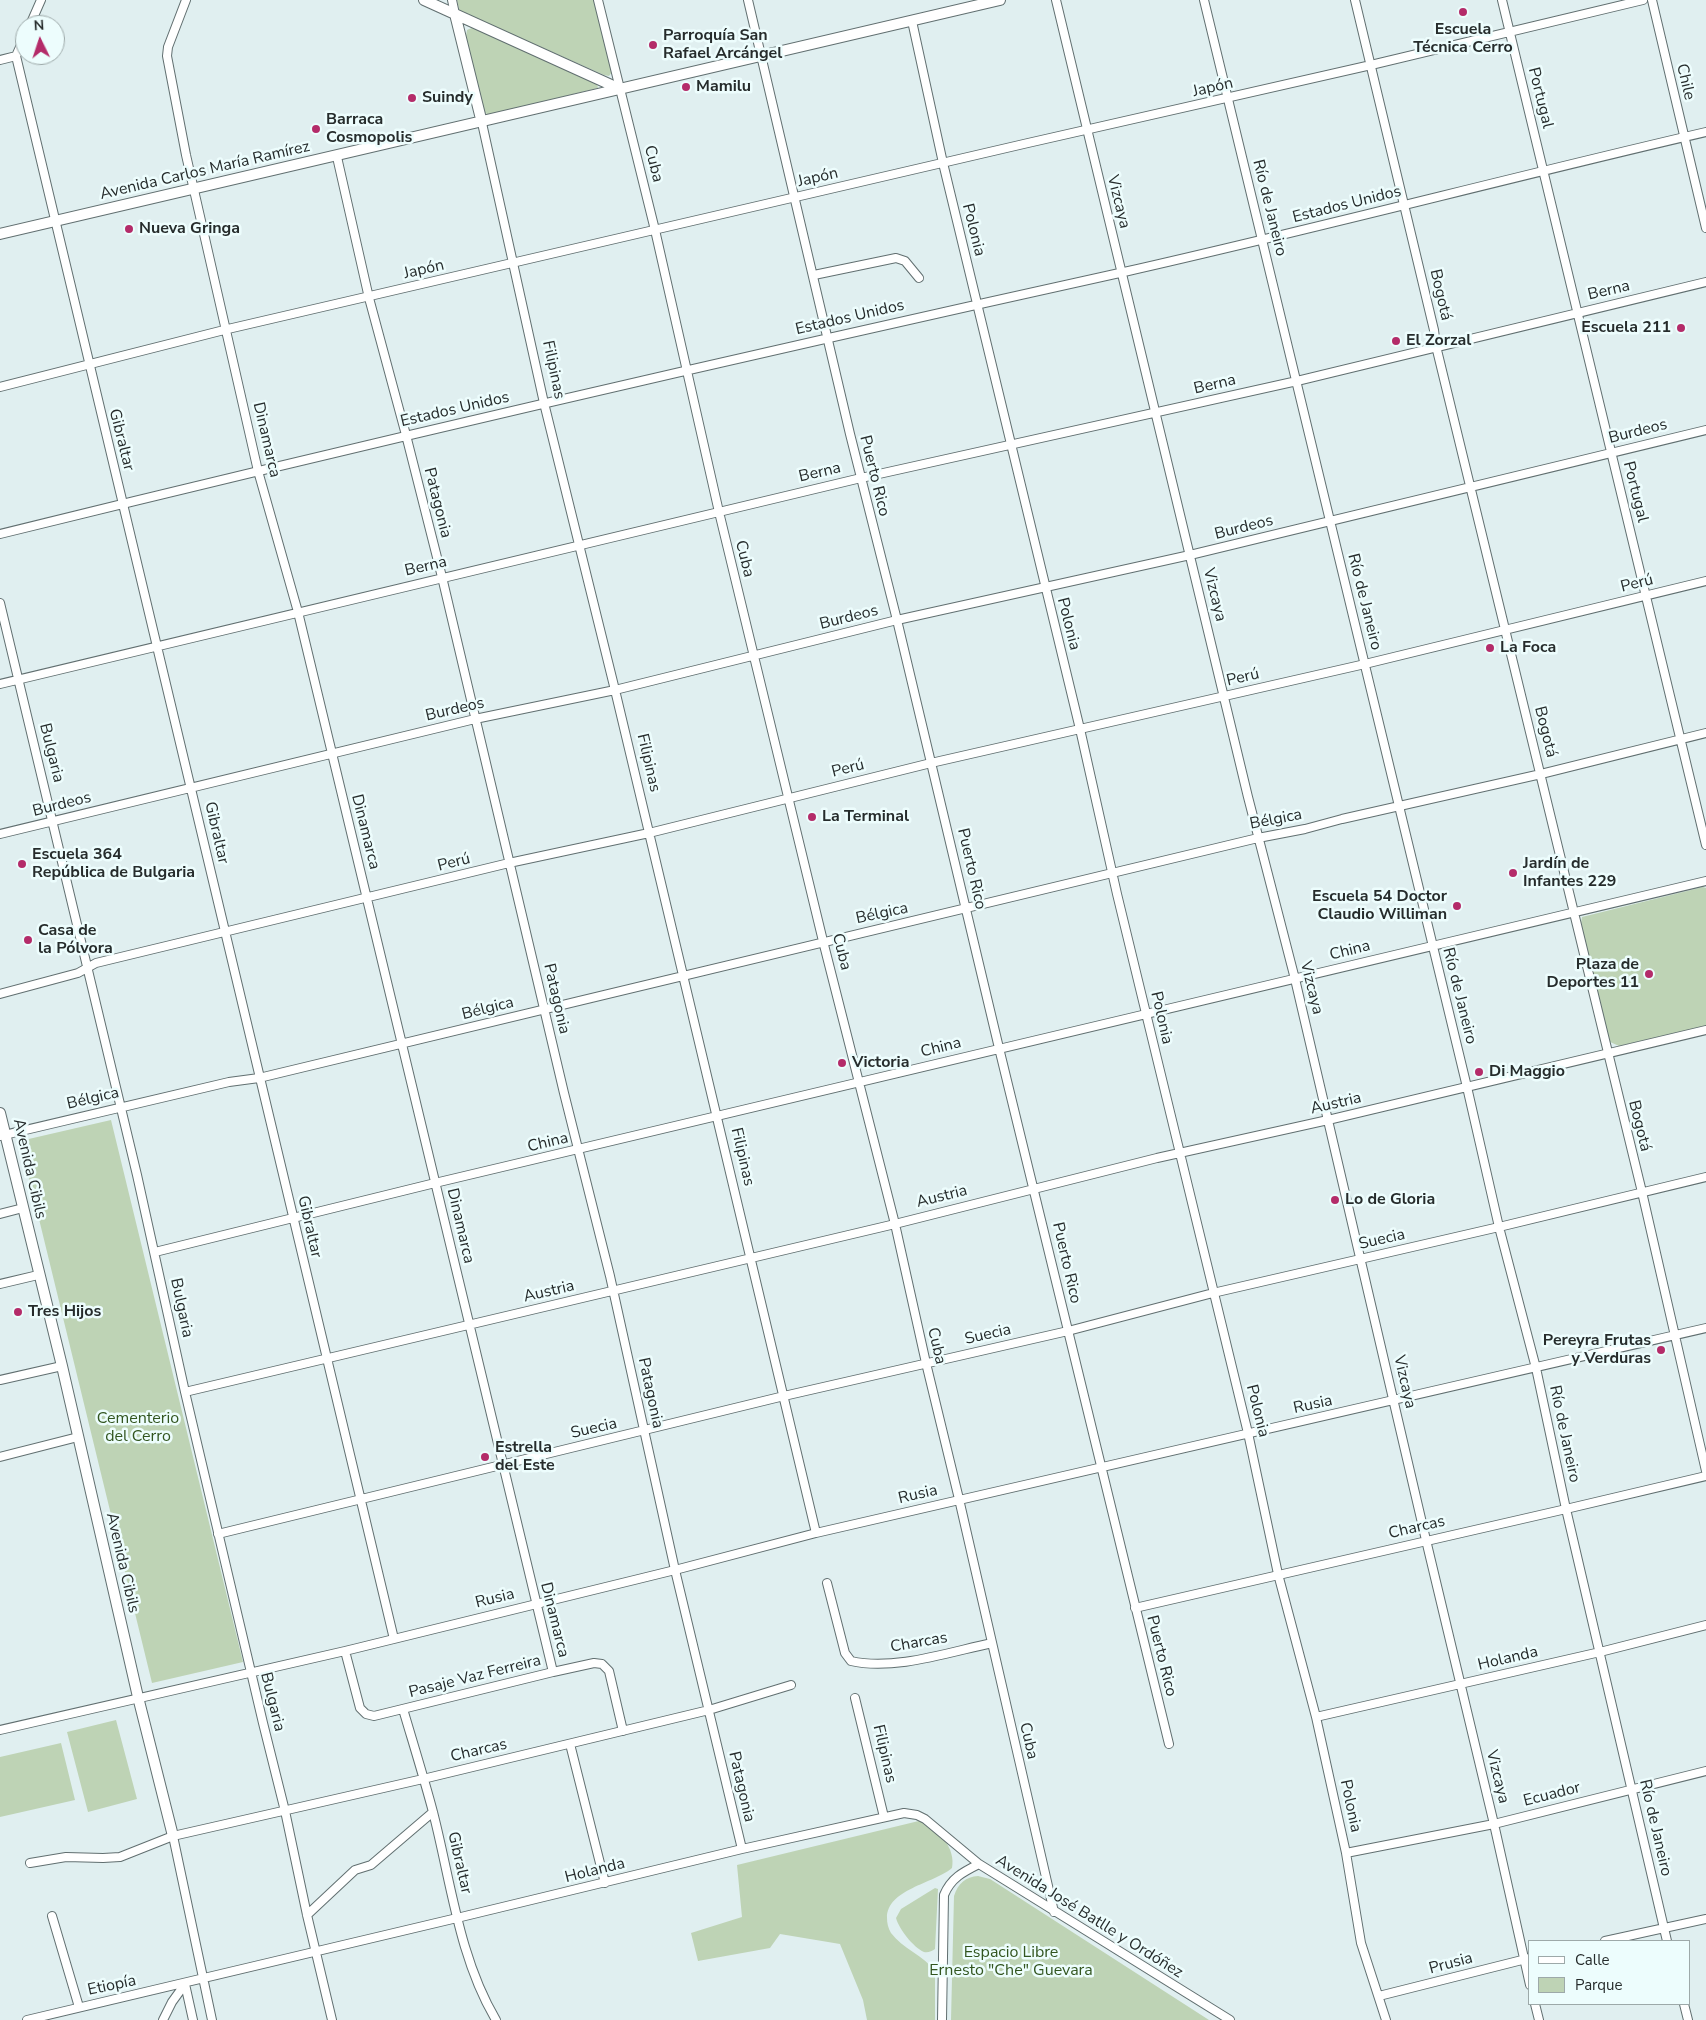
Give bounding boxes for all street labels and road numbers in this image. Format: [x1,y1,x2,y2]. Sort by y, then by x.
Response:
street label: Chile [1672,62,1698,102]
street label: Portugal [1523,66,1557,130]
street label: Japón [1191,74,1235,102]
street label: Avenida Carlos María Ramírez [98,137,312,205]
street label: Cuba [639,144,667,184]
street label: Río de Janeiro [1248,158,1290,258]
street label: Japón [796,164,840,192]
street label: Vizcaya [1102,173,1134,231]
street label: Estados Unidos [1291,182,1403,228]
street label: Polonia [957,202,989,258]
street label: Japón [402,256,446,284]
street label: Bogotá [1425,268,1455,322]
street label: Berna [1586,277,1632,305]
street label: Estados Unidos [794,296,906,340]
street label: Filipinas [537,339,569,401]
street label: Berna [1192,371,1238,399]
street label: Estados Unidos [399,388,511,432]
street label: Dinamarca [248,400,284,480]
street label: Gibraltar [104,407,138,473]
street label: Burdeos [1607,415,1669,449]
street label: Puerto Rico [855,434,893,518]
street label: Berna [797,459,843,487]
street label: Portugal [1618,460,1652,524]
street label: Patagonia [419,466,455,540]
street label: Burdeos [1213,511,1275,545]
street label: Cuba [730,539,758,579]
street label: Río de Janeiro [1343,552,1385,652]
street label: Berna [403,553,449,581]
street label: Vizcaya [1198,566,1230,624]
street label: Perú [1619,571,1655,597]
street label: Polonia [1052,596,1084,652]
street label: Burdeos [818,601,880,635]
street label: Perú [1225,665,1261,691]
street label: Burdeos [424,694,486,726]
street label: Bogotá [1529,704,1561,760]
street label: Bulgaria [34,721,68,785]
street label: Filipinas [632,732,664,794]
street label: Perú [830,756,866,782]
street label: Burdeos [31,788,93,822]
street label: Dinamarca [346,792,384,872]
street label: Gibraltar [200,800,232,866]
street label: Bélgica [1248,806,1304,834]
street label: Puerto Rico [952,827,990,911]
street label: Perú [436,850,472,876]
street label: Bélgica [854,899,910,929]
street label: Cuba [827,932,855,972]
street label: China [1328,937,1372,965]
street label: Río de Janeiro [1438,946,1480,1046]
street label: Vizcaya [1295,959,1327,1017]
street label: Patagonia [539,962,573,1036]
street label: Polonia [1146,990,1176,1046]
street label: Bélgica [460,993,516,1025]
street label: China [919,1034,963,1062]
street label: Bélgica [65,1084,121,1114]
street label: Austria [1309,1089,1363,1119]
street label: Bogotá [1623,1098,1655,1154]
street label: Avenida Cibils [8,1117,50,1221]
street label: Filipinas [726,1126,758,1188]
street label: China [526,1129,570,1157]
street label: Austria [915,1181,969,1213]
street label: Dinamarca [442,1186,478,1266]
street label: Gibraltar [293,1194,325,1260]
street label: Puerto Rico [1047,1221,1085,1305]
street label: Suecia [1357,1225,1407,1255]
street label: Bulgaria [165,1277,197,1339]
street label: Austria [522,1277,576,1307]
street label: Suecia [963,1320,1013,1350]
street label: Cuba [922,1326,950,1366]
street label: Vizcaya [1389,1353,1419,1411]
street label: Patagonia [633,1356,667,1430]
street label: Polonia [1241,1383,1273,1439]
street label: Río de Janeiro [1544,1384,1584,1484]
street label: Rusia [1292,1391,1334,1419]
street label: Suecia [569,1414,619,1444]
street label: Rusia [897,1481,939,1509]
street label: Avenida Cibils [101,1511,143,1615]
street label: Charcas [1387,1512,1447,1544]
street label: Dinamarca [535,1580,573,1660]
street label: Rusia [473,1585,517,1613]
street label: Puerto Rico [1142,1614,1180,1698]
street label: Charcas [889,1629,949,1657]
street label: Holanda [1476,1643,1540,1675]
street label: Pasaje Vaz Ferreira [407,1651,543,1703]
street label: Bulgaria [255,1670,289,1734]
street label: Cuba [1014,1721,1042,1761]
street label: Filipinas [868,1723,900,1785]
street label: Charcas [449,1735,509,1767]
street label: Vizcaya [1481,1748,1513,1806]
street label: Patagonia [724,1750,758,1824]
street label: Polonia [1335,1778,1365,1834]
street label: Río de Janeiro [1635,1778,1675,1878]
street label: Ecuador [1522,1779,1582,1811]
street label: Gibraltar [443,1830,475,1896]
street label: Avenida José Batlle y Ordóñez [992,1851,1186,1983]
street label: Holanda [563,1854,627,1888]
street label: Prusia [1427,1949,1475,1979]
street label: Etiopía [86,1972,138,2000]

